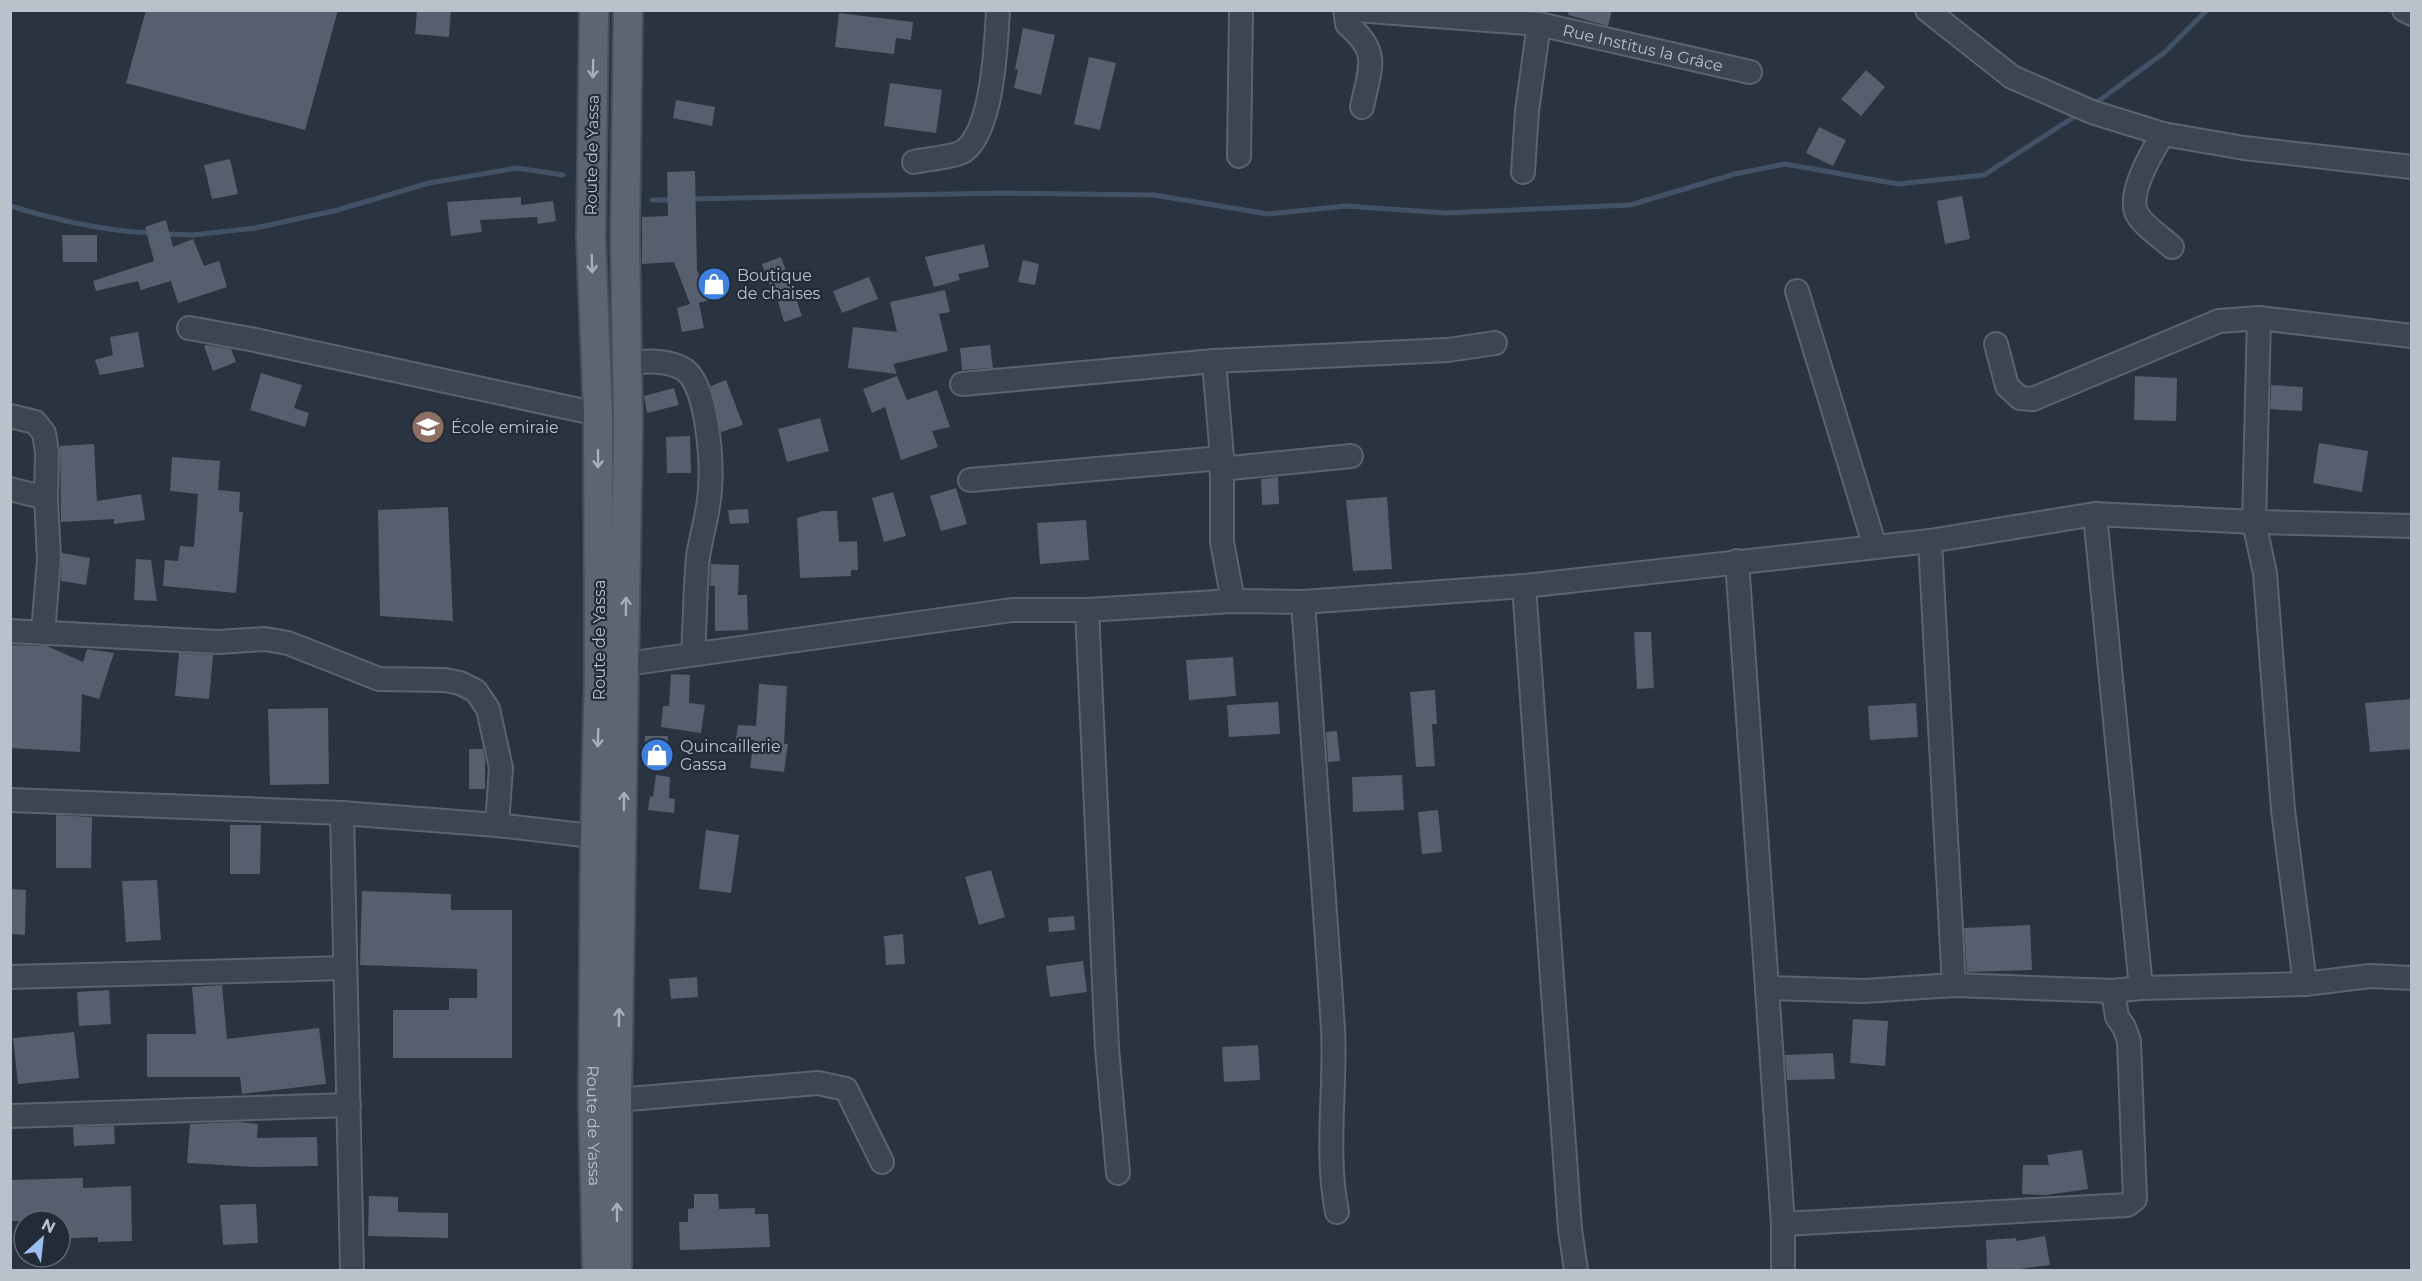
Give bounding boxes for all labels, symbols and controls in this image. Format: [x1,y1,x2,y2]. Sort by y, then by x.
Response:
street label: Rue Institus la Grâce [1561,20,1725,75]
one-way arrow [587,58,599,78]
street label: Route de Yassa [581,94,603,216]
one-way arrow [586,253,598,273]
shop icon: Boutique de chaises [696,266,732,302]
place label: Boutique de chaises [737,266,821,303]
school or university icon: École emiraie [410,409,446,445]
place label: École emiraie [451,418,559,437]
one-way arrow [592,448,604,468]
street label: Route de Yassa [590,580,609,700]
one-way arrow [620,597,632,617]
one-way arrow [592,727,603,747]
shop icon: Quincaillerie Gassa [639,737,675,773]
place label: Quincaillerie Gassa [680,737,781,774]
one-way arrow [618,792,629,812]
one-way arrow [613,1008,625,1028]
street label: Route de Yassa [583,1065,605,1186]
one-way arrow [611,1203,623,1223]
north arrow [12,1209,72,1269]
text: N [39,1215,59,1237]

